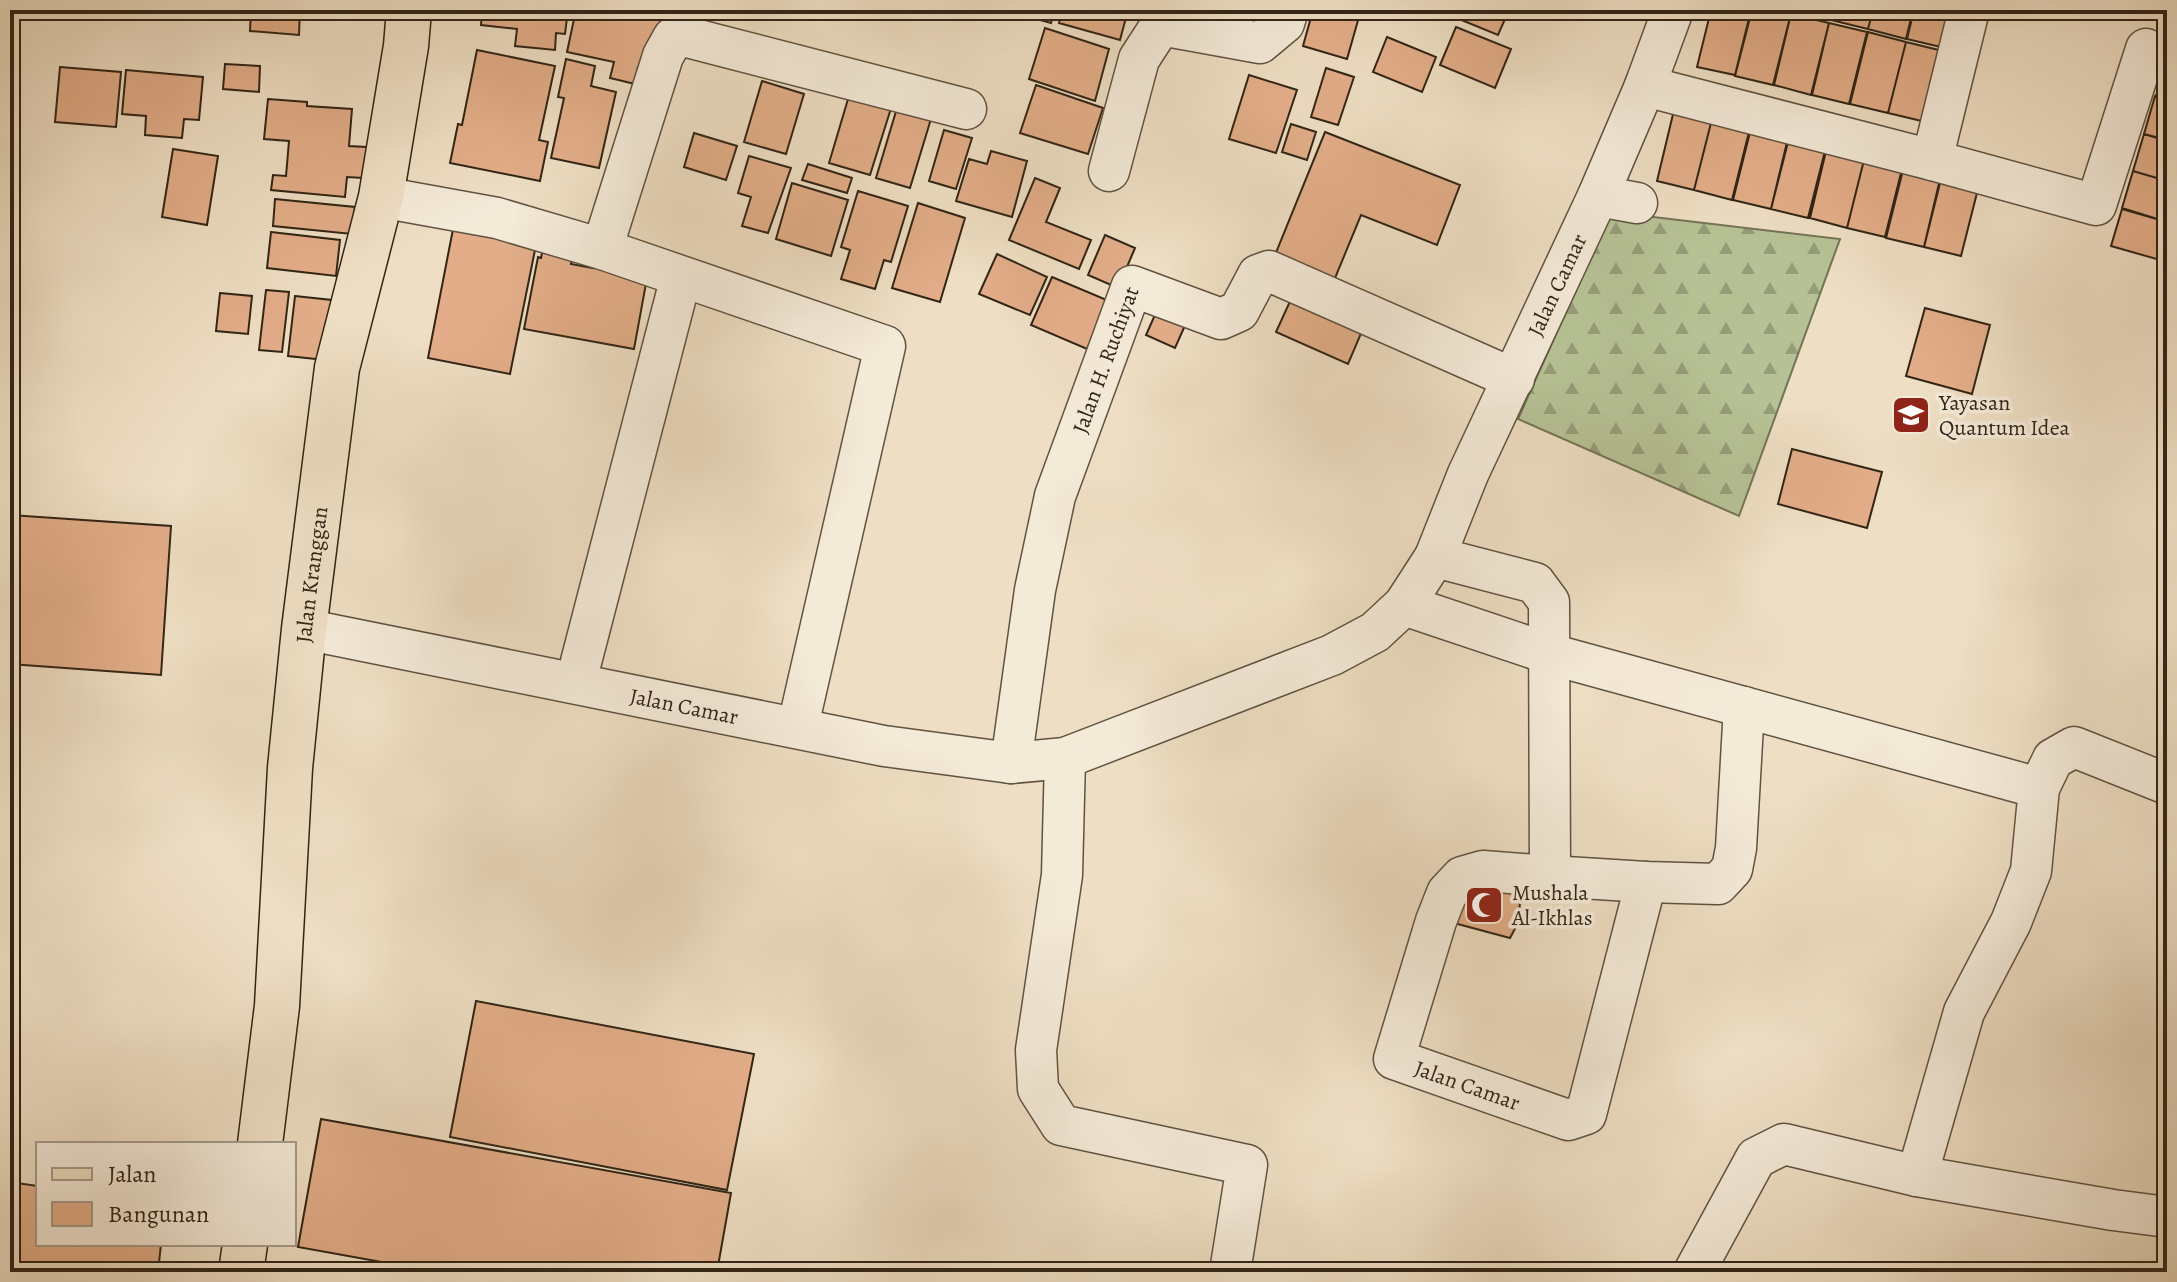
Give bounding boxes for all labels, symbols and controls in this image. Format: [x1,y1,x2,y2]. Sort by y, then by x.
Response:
street label: Jalan Camar [1521,229,1594,341]
street label: Jalan H. Ruchiyat [1065,282,1147,438]
place label: Yayasan Quantum Idea [1938,388,2071,443]
school or university icon: Yayasan Quantum Idea [1890,394,1932,436]
street label: Jalan Kranggan [289,505,335,644]
street label: Jalan Camar [627,681,741,732]
place label: Mushala Al-Ikhlas [1511,878,1593,933]
mosque icon: Mushala Al-Ikhlas [1463,884,1505,926]
street label: Jalan Camar [1410,1053,1524,1118]
legend [36,1142,296,1246]
text: Jalan [108,1158,157,1190]
text: Bangunan [108,1198,209,1230]

